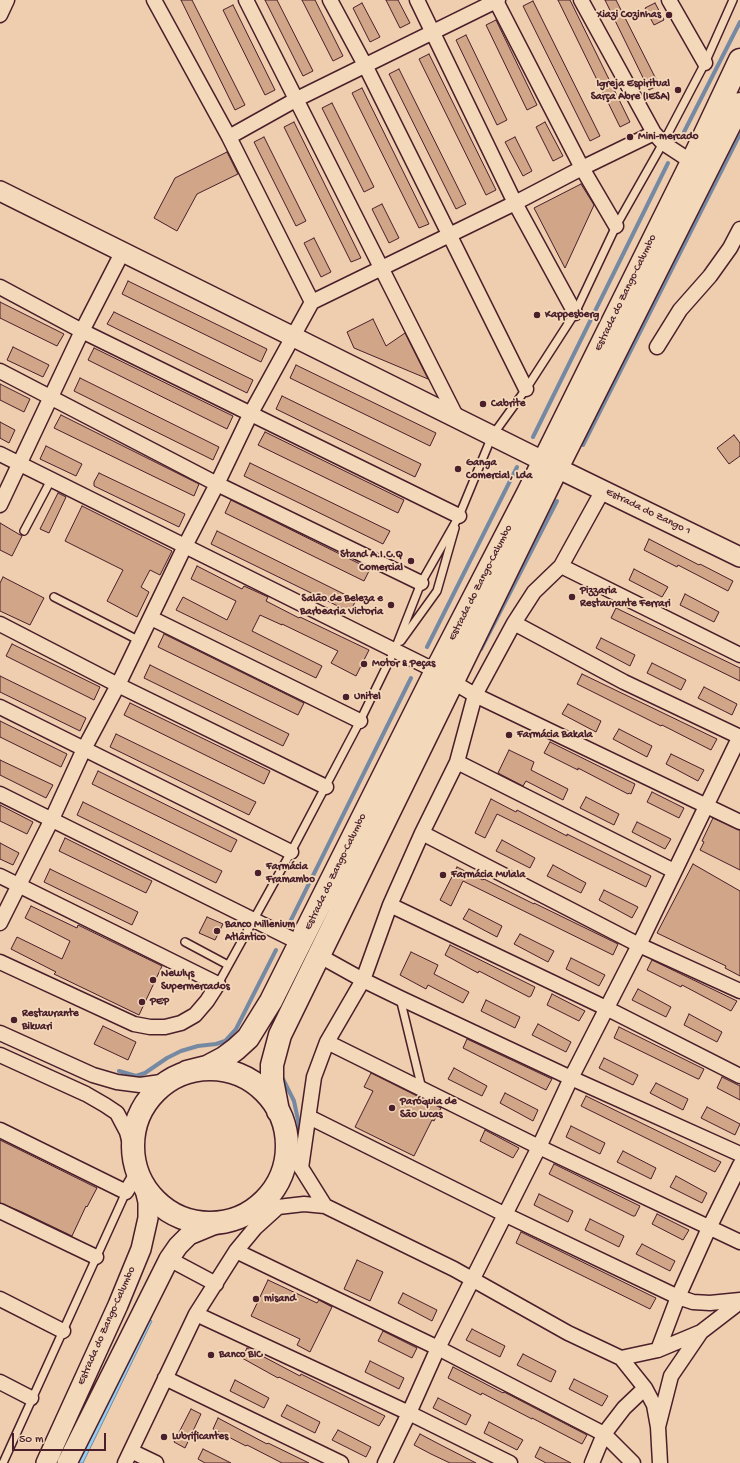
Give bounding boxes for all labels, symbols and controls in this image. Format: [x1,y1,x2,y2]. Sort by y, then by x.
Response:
place label: Xiazi Cozinhas [597,8,661,22]
marker: Xiazi Cozinhas [664,10,674,20]
place label: Igreja Espiritual Sarça Abre (IESA) [591,77,670,103]
marker: Igreja Espiritual Sarça Abre (IESA) [673,85,683,95]
place label: Mini-mercado [638,130,698,144]
marker: Mini-mercado [625,132,635,142]
street label: Estrada do Zango-Calumbo [592,233,660,353]
place label: Kappesberg [545,308,599,322]
marker: Kappesberg [532,310,542,320]
place label: Cabrite [491,397,525,411]
marker: Cabrite [478,399,488,409]
place label: Ganga Comercial, Lda [466,456,532,482]
marker: Ganga Comercial, Lda [453,464,463,474]
street label: Estrada do Zango 1 [603,486,693,538]
street label: Estrada do Zango-Calumbo [446,523,516,643]
place label: Stand A.I.C.Q Comercial [340,548,403,574]
marker: Stand A.I.C.Q Comercial [406,556,416,566]
place label: Pizzaria Restaurante Ferrari [580,584,671,610]
place label: Salão de Beleza e Barbearia Victoria [300,592,383,618]
marker: Pizzaria Restaurante Ferrari [567,592,577,602]
marker: Salão de Beleza e Barbearia Victoria [386,600,396,610]
place label: Motor & Peças [372,657,435,671]
marker: Motor & Peças [359,659,369,669]
place label: Unitel [354,690,381,704]
marker: Unitel [341,692,351,702]
place label: Farmácia Bakala [517,728,593,742]
marker: Farmácia Bakala [504,730,514,740]
street label: Estrada do Zango-Calumbo [302,812,370,932]
place label: Farmácia Framambo [266,860,315,886]
marker: Farmácia Framambo [253,868,263,878]
place label: Farmácia Mulala [451,868,525,882]
marker: Farmácia Mulala [438,870,448,880]
place label: Banco Millenium Atlântico [225,918,295,944]
marker: Banco Millenium Atlântico [212,926,222,936]
place label: Newlys Supermercados [161,967,230,993]
marker: Newlys Supermercados [148,975,158,985]
place label: PEP [150,995,169,1009]
marker: PEP [137,997,147,1007]
place label: Restaurante Bikuari [22,1007,79,1033]
marker: Restaurante Bikuari [9,1015,19,1025]
place label: Paróquia de São Lucas [400,1095,457,1121]
marker: Paróquia de São Lucas [387,1103,397,1113]
street label: Estrada do Zango-Calumbo [75,1265,139,1387]
place label: misand [264,1292,296,1306]
marker: misand [251,1294,261,1304]
place label: Banco BIC [219,1348,262,1362]
marker: Banco BIC [206,1350,216,1360]
scale bar [14,1425,108,1451]
place label: Lubrificantes [172,1430,228,1444]
marker: Lubrificantes [159,1432,169,1442]
text: 50 m [19,1433,44,1447]

